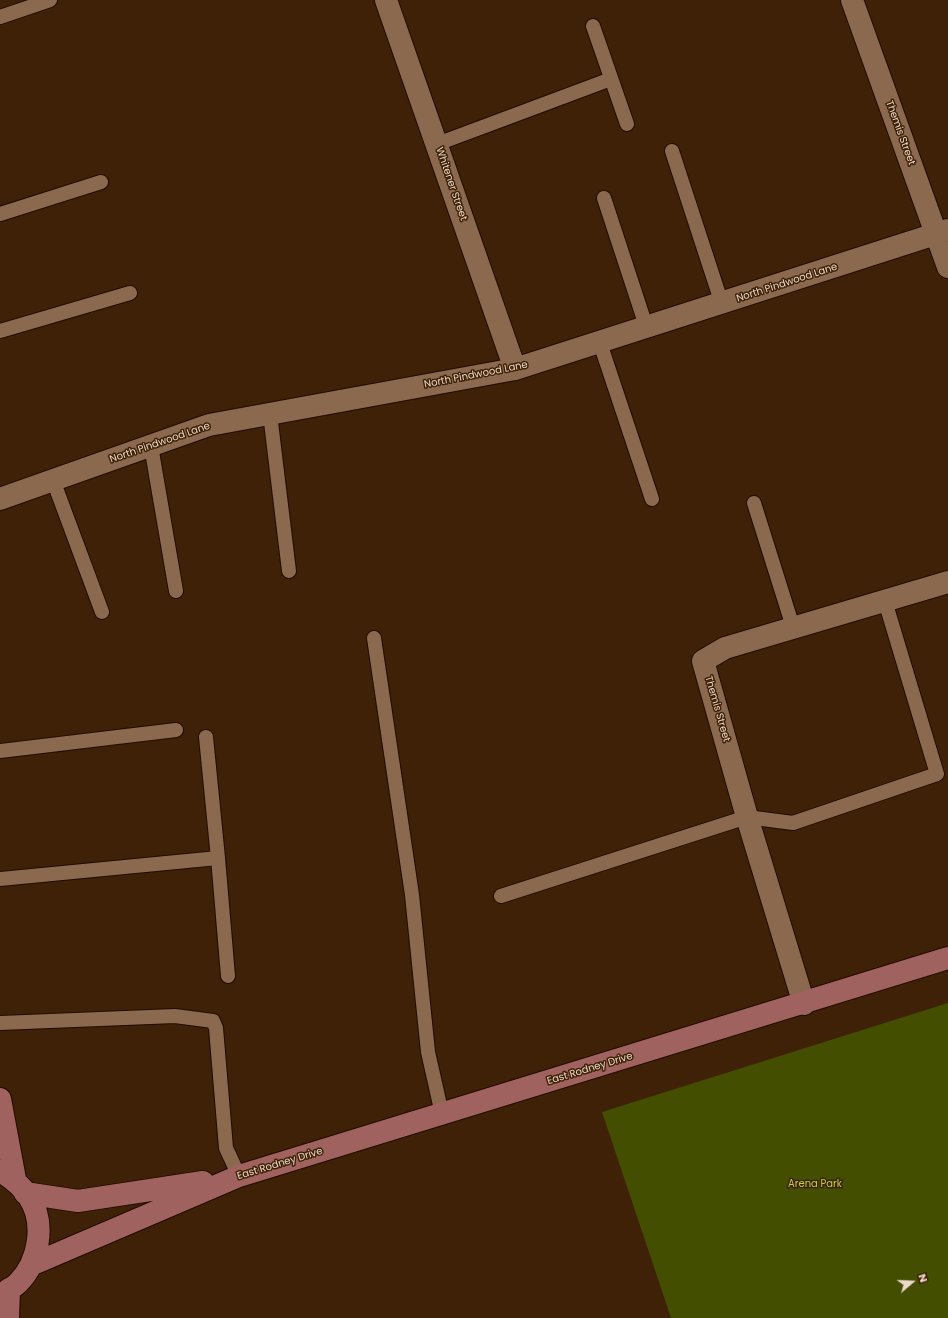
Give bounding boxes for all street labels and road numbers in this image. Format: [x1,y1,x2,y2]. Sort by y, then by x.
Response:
street label: Themis Street [883,99,917,167]
street label: Whitener Street [433,146,469,222]
street label: North Pindwood Lane [735,261,839,305]
street label: North Pindwood Lane [423,359,529,391]
street label: North Pindwood Lane [108,420,212,466]
street label: Themis Street [702,675,732,743]
street label: East Rodney Drive [546,1050,634,1088]
street label: East Rodney Drive [236,1145,324,1183]

